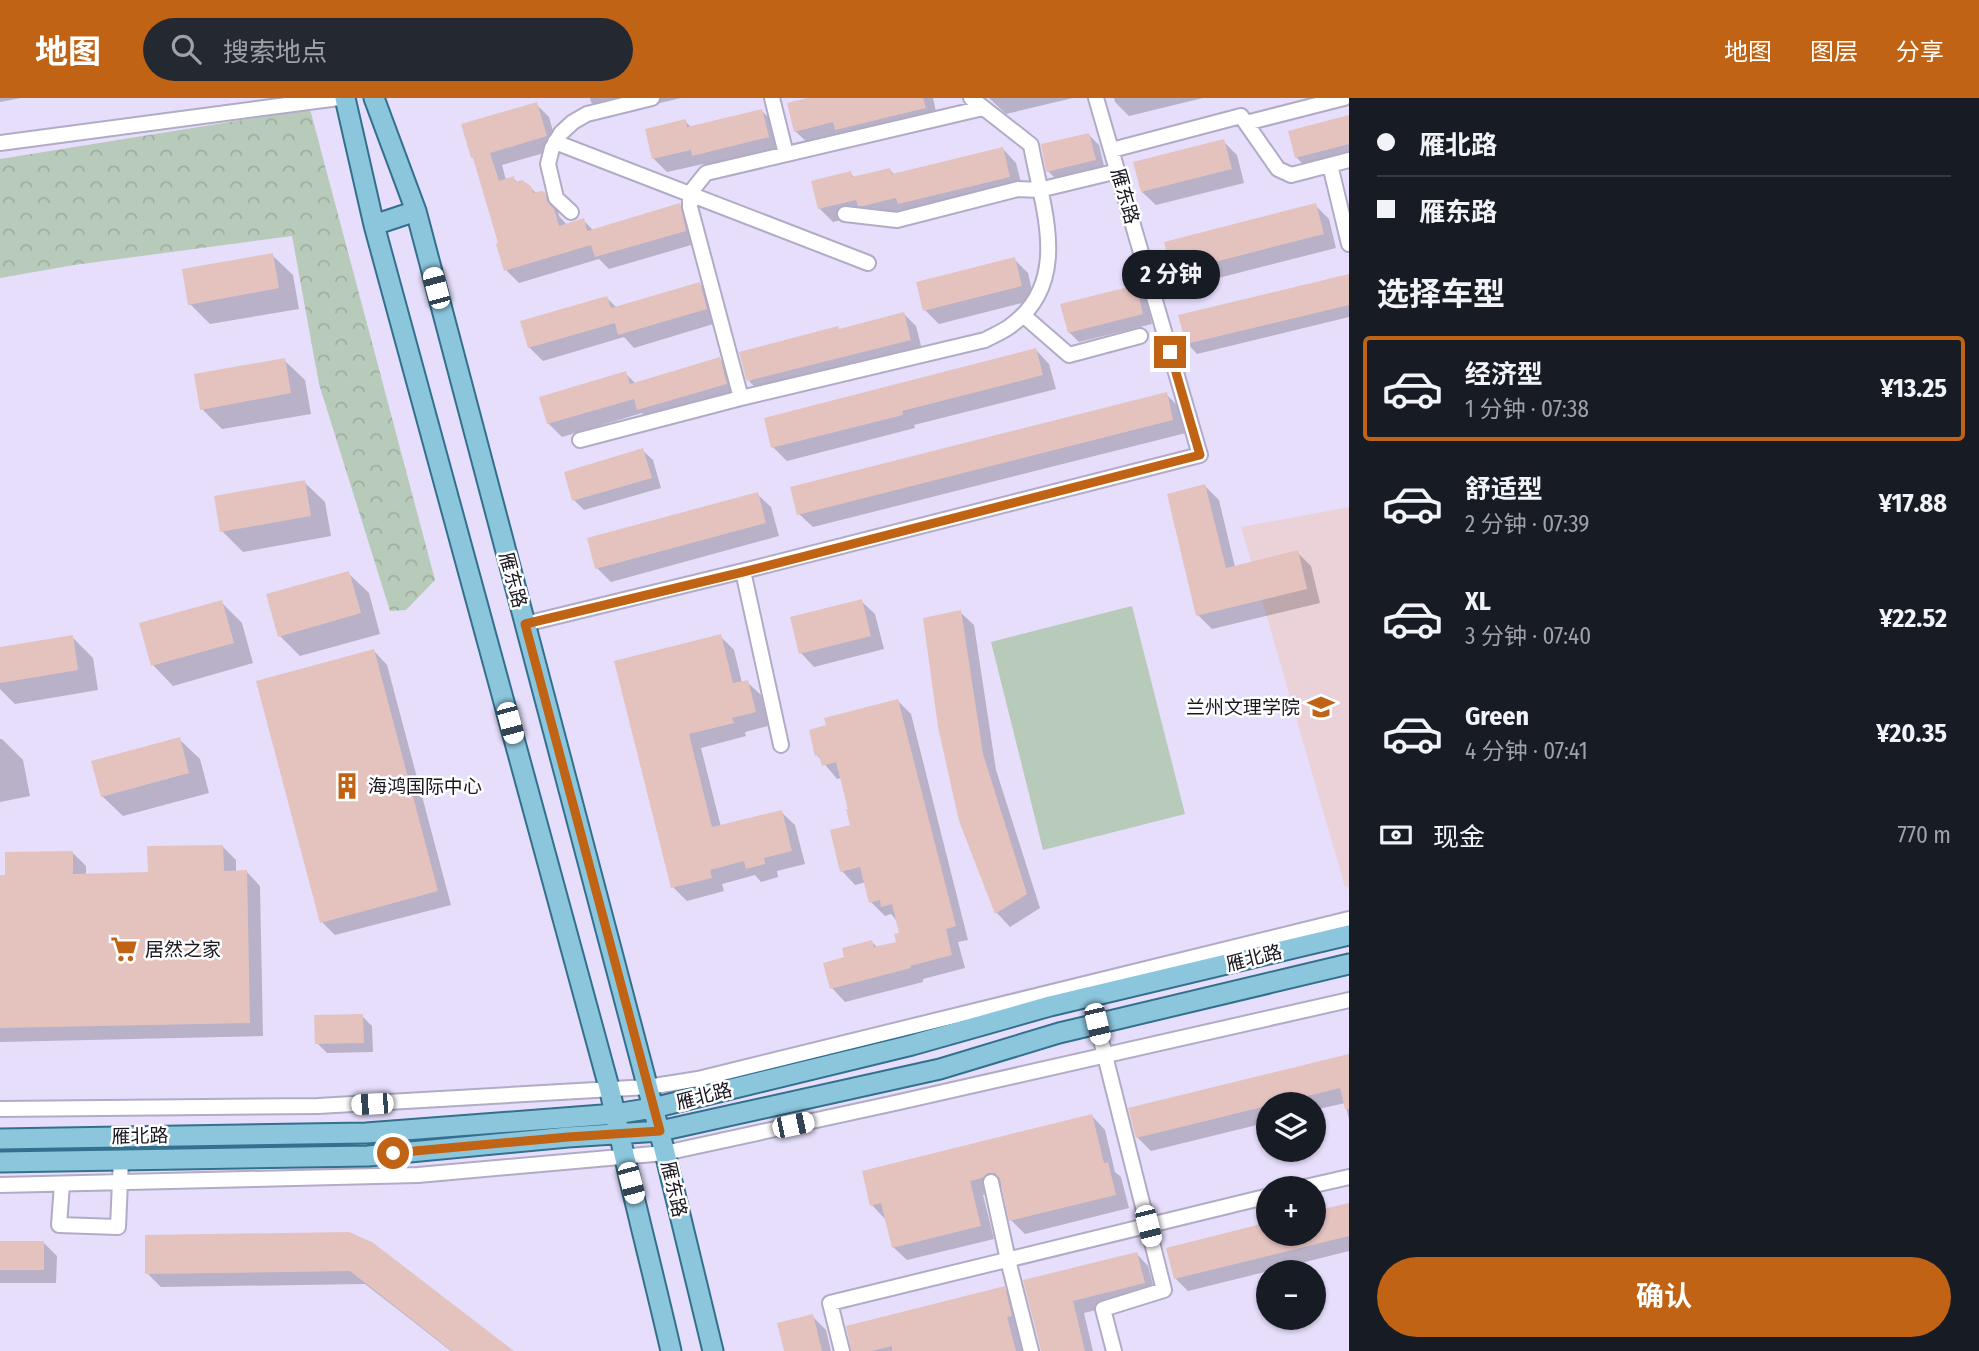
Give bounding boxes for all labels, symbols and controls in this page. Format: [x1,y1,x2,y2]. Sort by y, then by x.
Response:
search box [143,18,633,81]
icon: search [167,30,205,68]
text: 地图 [35,32,101,72]
text: 搜索地点 [223,37,327,68]
text: 地图 [1724,38,1772,66]
text: 图层 [1810,38,1858,66]
text: 分享 [1896,38,1944,66]
text: 雁北路 [1419,130,1497,161]
street label: 雁东路 [1106,165,1144,227]
text: 雁东路 [1419,197,1497,228]
callout: 2 分钟 [1121,250,1219,300]
text: 2 分钟 [1140,260,1202,288]
car [421,265,452,311]
text: 选择车型 [1377,275,1505,313]
route end [1154,336,1186,368]
icon: car [1381,357,1444,420]
text: 经济型 [1465,359,1543,390]
text: ¥13.25 [1880,373,1947,404]
text: 1 分钟 · 07:38 [1465,395,1589,423]
icon: car [1381,472,1444,535]
text: 舒适型 [1465,474,1543,505]
text: ¥17.88 [1879,488,1947,519]
text: 2 分钟 · 07:39 [1465,510,1590,538]
street label: 雁东路 [495,549,531,611]
text: XL [1465,586,1491,617]
icon: car [1381,587,1444,650]
text: ¥22.52 [1879,603,1947,634]
text: 3 分钟 · 07:40 [1465,622,1591,650]
school or university icon: 兰州文理学院 [1306,692,1336,722]
place label: 兰州文理学院 [1186,696,1300,719]
car [495,700,526,746]
text: Green [1465,701,1529,732]
icon: car [1381,702,1444,765]
text: ¥20.35 [1876,718,1947,749]
text: 4 分钟 · 07:41 [1465,737,1588,765]
building icon: 海鸿国际中心 [332,771,362,801]
place label: 海鸿国际中心 [368,775,482,798]
icon: cash [1377,816,1415,854]
text: 770 m [1897,821,1951,849]
text: 现金 [1433,822,1485,853]
supermarket icon: 居然之家 [109,934,139,964]
place label: 居然之家 [145,938,221,961]
street label: 雁北路 [1224,940,1284,976]
car [1083,1001,1112,1047]
street label: 雁北路 [674,1078,734,1114]
car [351,1092,394,1116]
map controls [1256,1092,1326,1330]
button: layers [1256,1092,1326,1162]
car [771,1110,816,1140]
street label: 雁北路 [111,1124,169,1148]
route start [377,1137,409,1169]
street label: 雁东路 [656,1159,692,1219]
car [616,1160,647,1206]
button: + [1256,1176,1326,1246]
car [1133,1203,1164,1249]
button: 确认 [1377,1257,1951,1337]
button: − [1256,1260,1326,1330]

